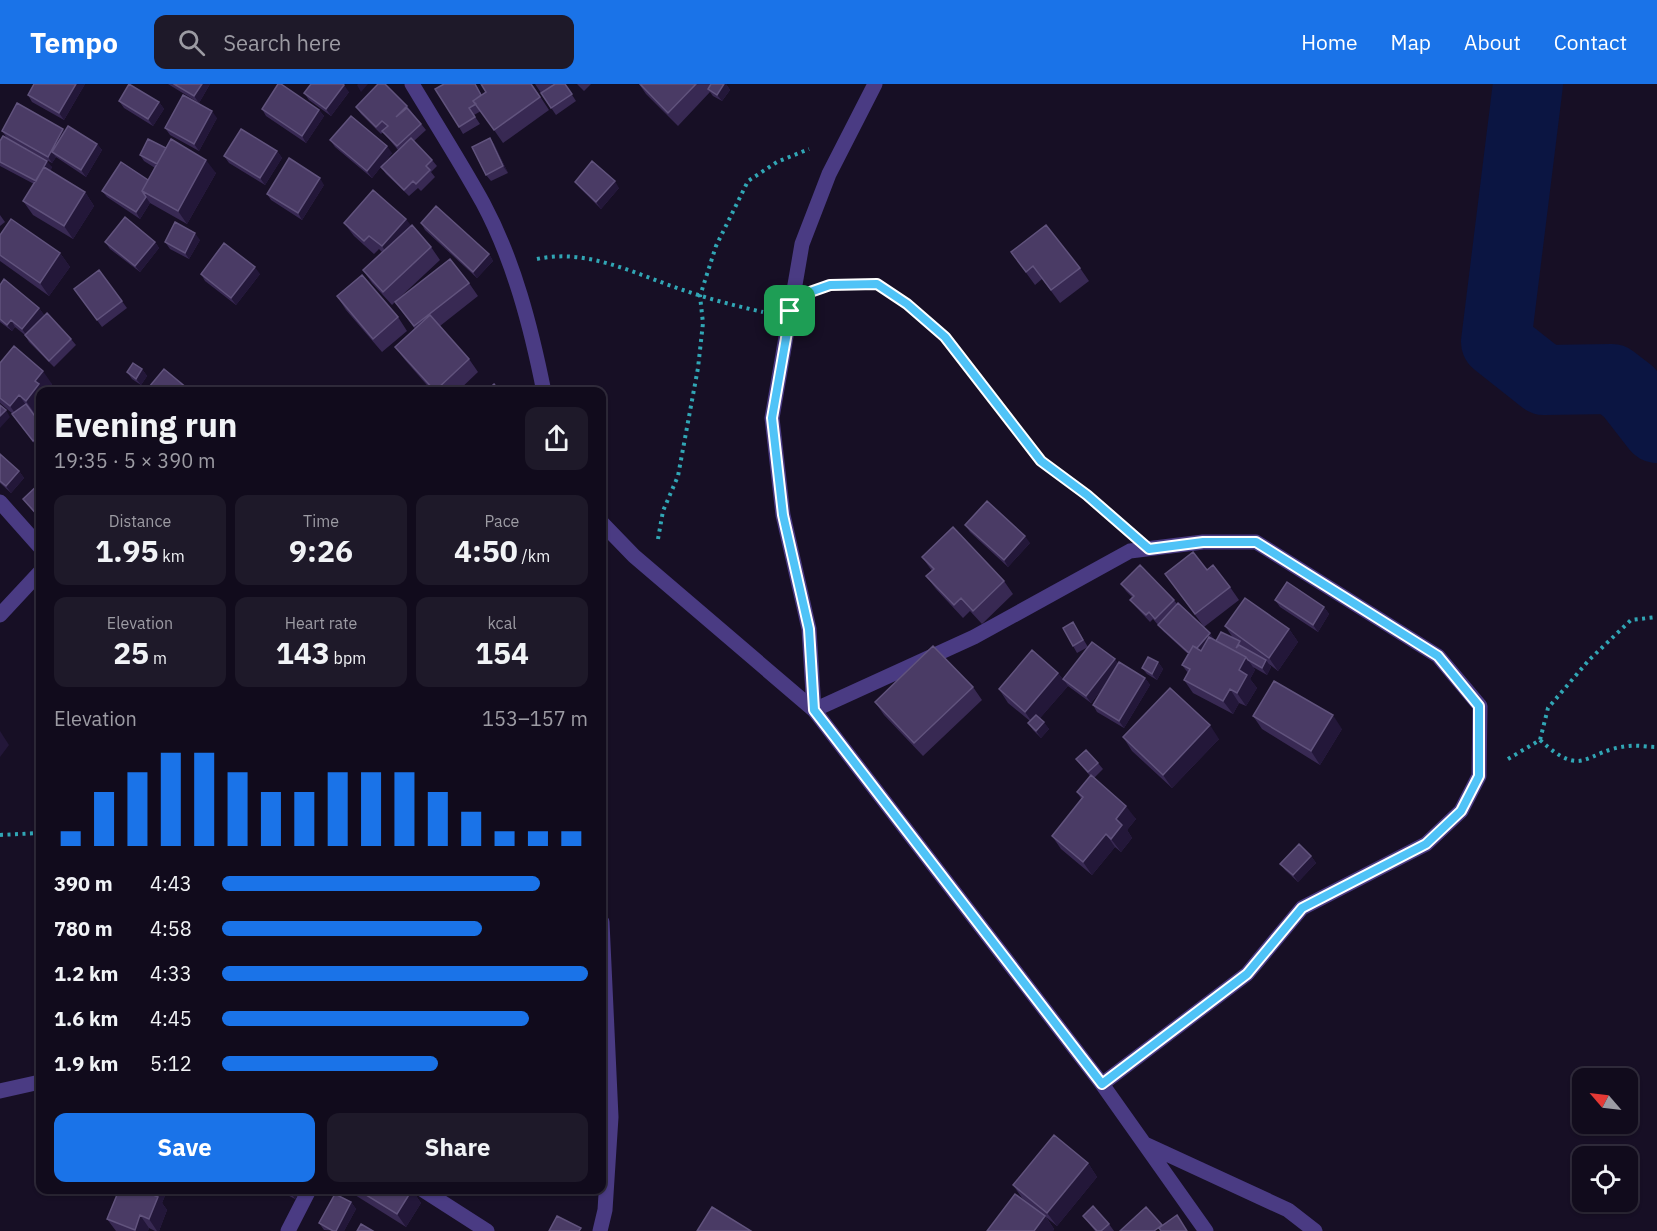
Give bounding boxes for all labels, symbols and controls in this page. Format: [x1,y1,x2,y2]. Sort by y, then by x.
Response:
search box [154,15,574,69]
text: Tempo [30,24,118,61]
icon: search [175,26,208,59]
text: Search here [223,28,341,57]
text: Home [1301,28,1358,56]
text: Map [1391,28,1431,56]
text: About [1464,28,1521,56]
text: Contact [1554,28,1627,56]
pin [764,285,815,336]
icon: arrive [773,294,806,327]
text: Evening run [54,403,238,446]
button: share [525,407,588,470]
text: 19:35 · 5 × 390 m [54,447,215,474]
text: Distance [109,511,171,531]
text: Time [303,511,339,531]
text: Pace [485,511,519,531]
text: 1.95 [95,531,159,570]
text: 9:26 [289,531,353,570]
text: 4:50 [454,531,518,570]
text: km [159,546,185,566]
text: /km [518,546,550,566]
text: Elevation [107,613,173,633]
text: Heart rate [285,613,357,633]
text: kcal [487,613,517,633]
text: 25 [113,633,149,672]
text: 143 [276,633,330,672]
text: 154 [475,633,529,672]
text: m [149,648,167,668]
text: bpm [330,648,366,668]
text: Elevation [54,705,137,732]
text: 153–157 m [482,705,588,732]
text: 390 m [54,870,113,897]
text: 4:43 [150,870,192,897]
text: 780 m [54,915,113,942]
text: 4:58 [150,915,192,942]
text: 1.2 km [54,960,118,987]
text: 4:33 [150,960,192,987]
text: 1.6 km [54,1005,118,1032]
text: 4:45 [150,1005,192,1032]
text: 1.9 km [54,1050,118,1077]
text: 5:12 [150,1050,192,1077]
north arrow [1572,1068,1638,1134]
map controls [1572,1068,1638,1212]
button: Save [54,1113,315,1182]
button: Share [327,1113,588,1182]
button: locate [1572,1146,1638,1212]

